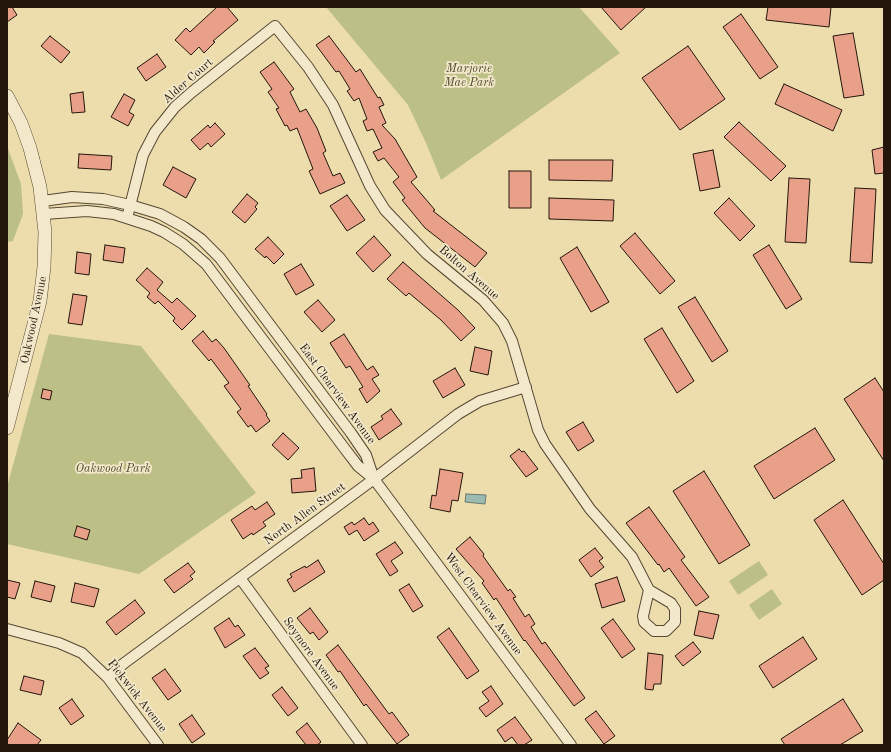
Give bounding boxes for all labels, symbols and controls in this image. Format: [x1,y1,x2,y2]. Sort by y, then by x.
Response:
street label: Alder Court [160,55,216,107]
park label: Marjorie Mae Park [444,62,494,90]
street label: Bolton Avenue [436,243,502,303]
street label: Oakwood Avenue [18,275,50,365]
street label: East Clearview Avenue [296,341,378,447]
park label: Oakwood Park [75,462,151,476]
street label: North Allen Street [262,480,348,548]
street label: West Clearview Avenue [441,550,525,658]
street label: Seymore Avenue [280,615,342,693]
street label: Pickwick Avenue [104,657,170,735]

